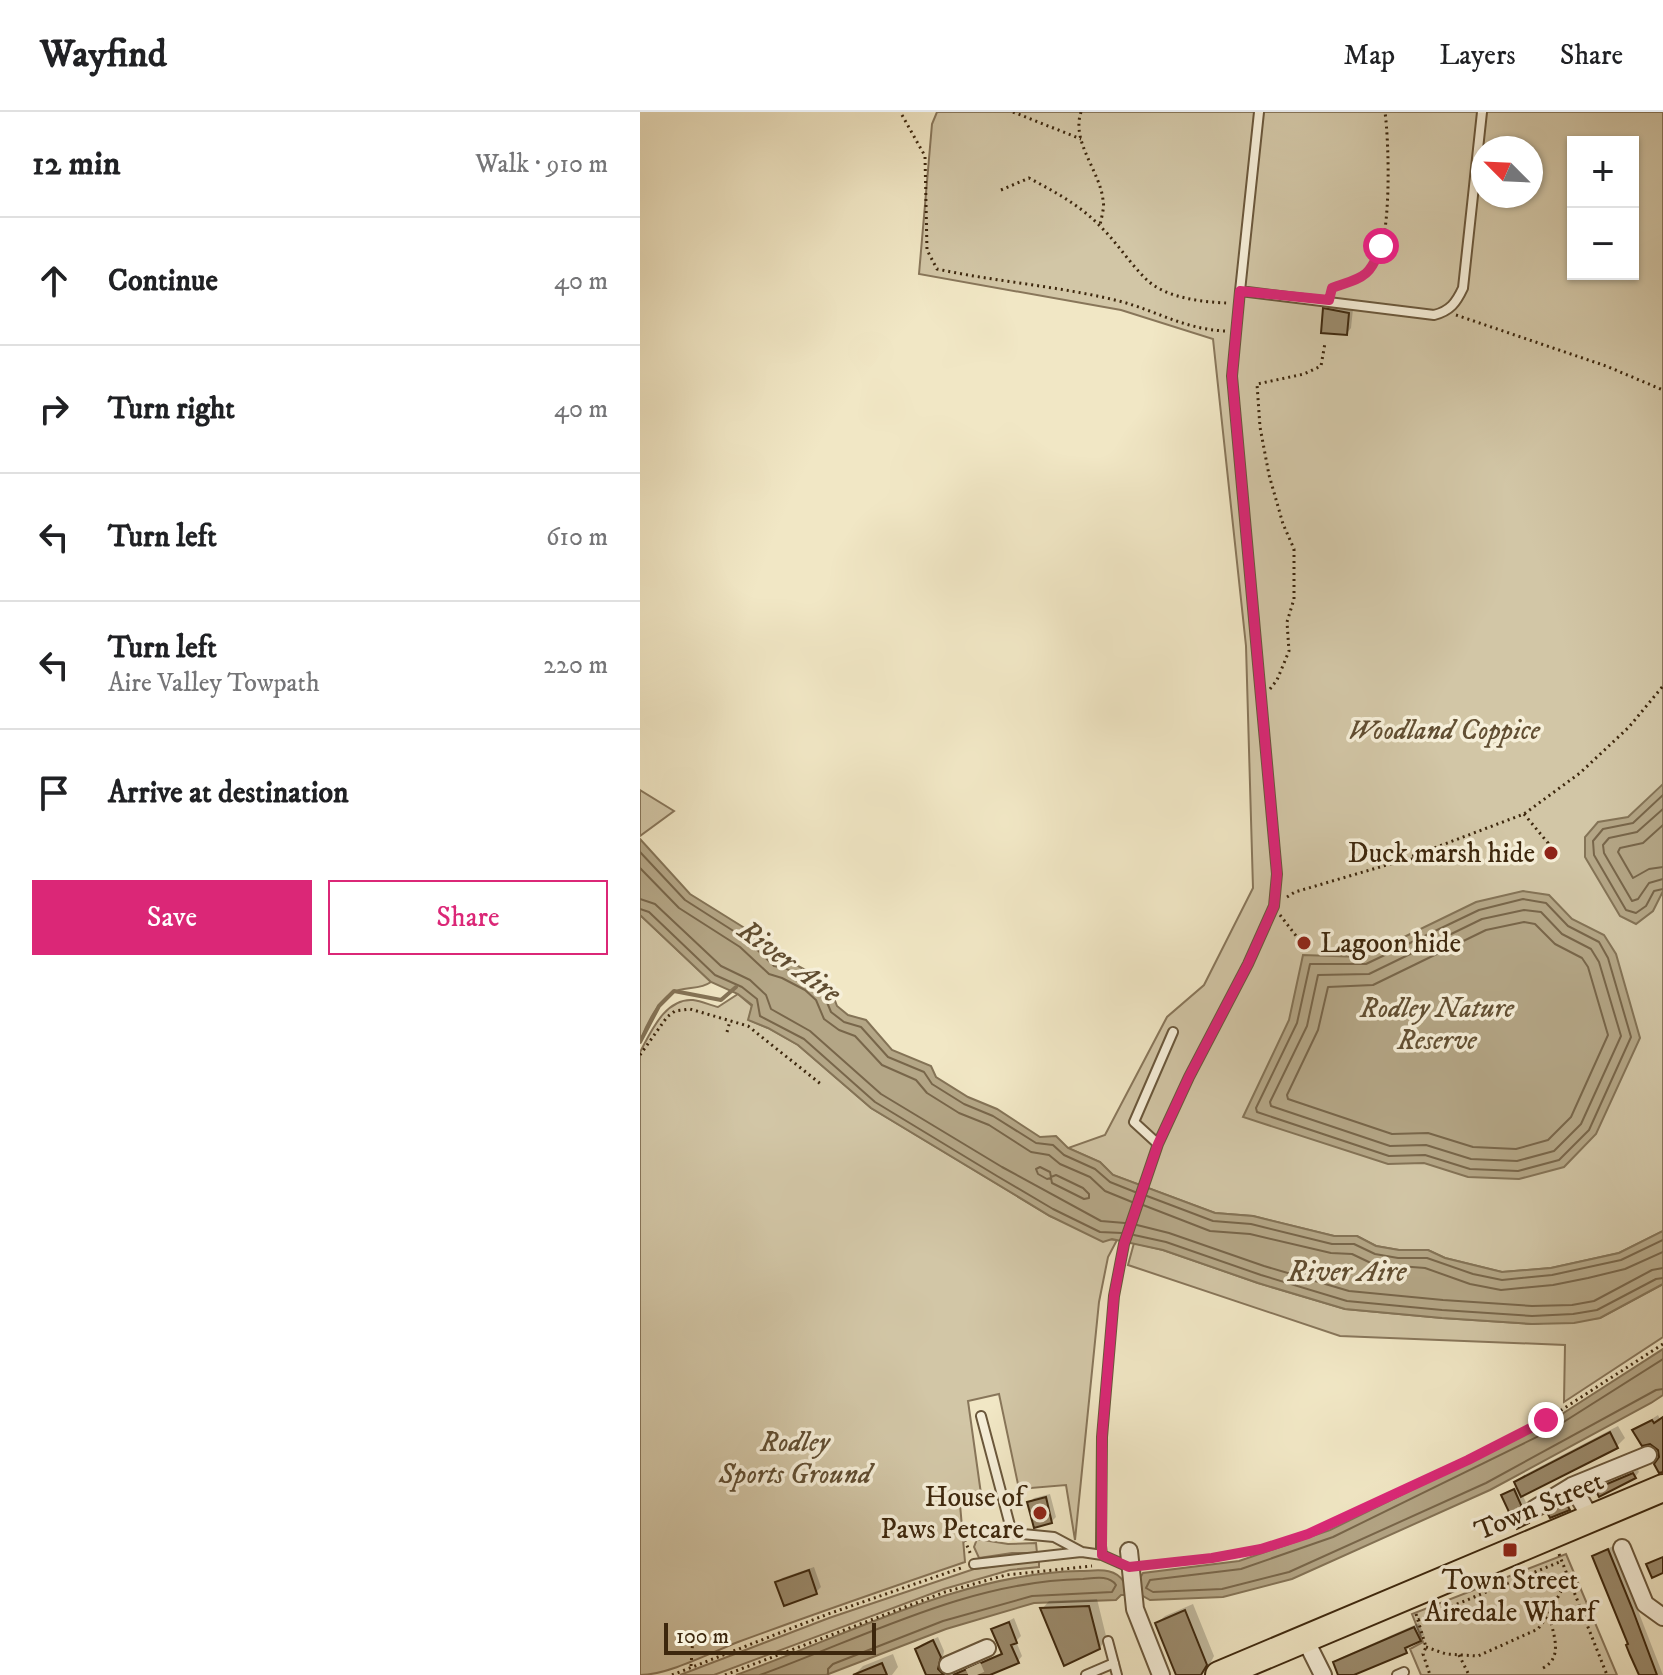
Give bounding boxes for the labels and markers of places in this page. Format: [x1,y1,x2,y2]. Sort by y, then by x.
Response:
place label: Duck marsh hide [1348,836,1535,871]
marker: Duck marsh hide [1542,844,1560,862]
place label: Lagoon hide [1320,926,1461,961]
marker: Lagoon hide [1295,934,1313,952]
place label: House of Paws Petcare [880,1480,1028,1547]
marker: House of Paws Petcare [1031,1504,1049,1522]
marker: Town Street Airedale Wharf [1501,1541,1519,1559]
place label: Town Street Airedale Wharf [1424,1563,1600,1630]

